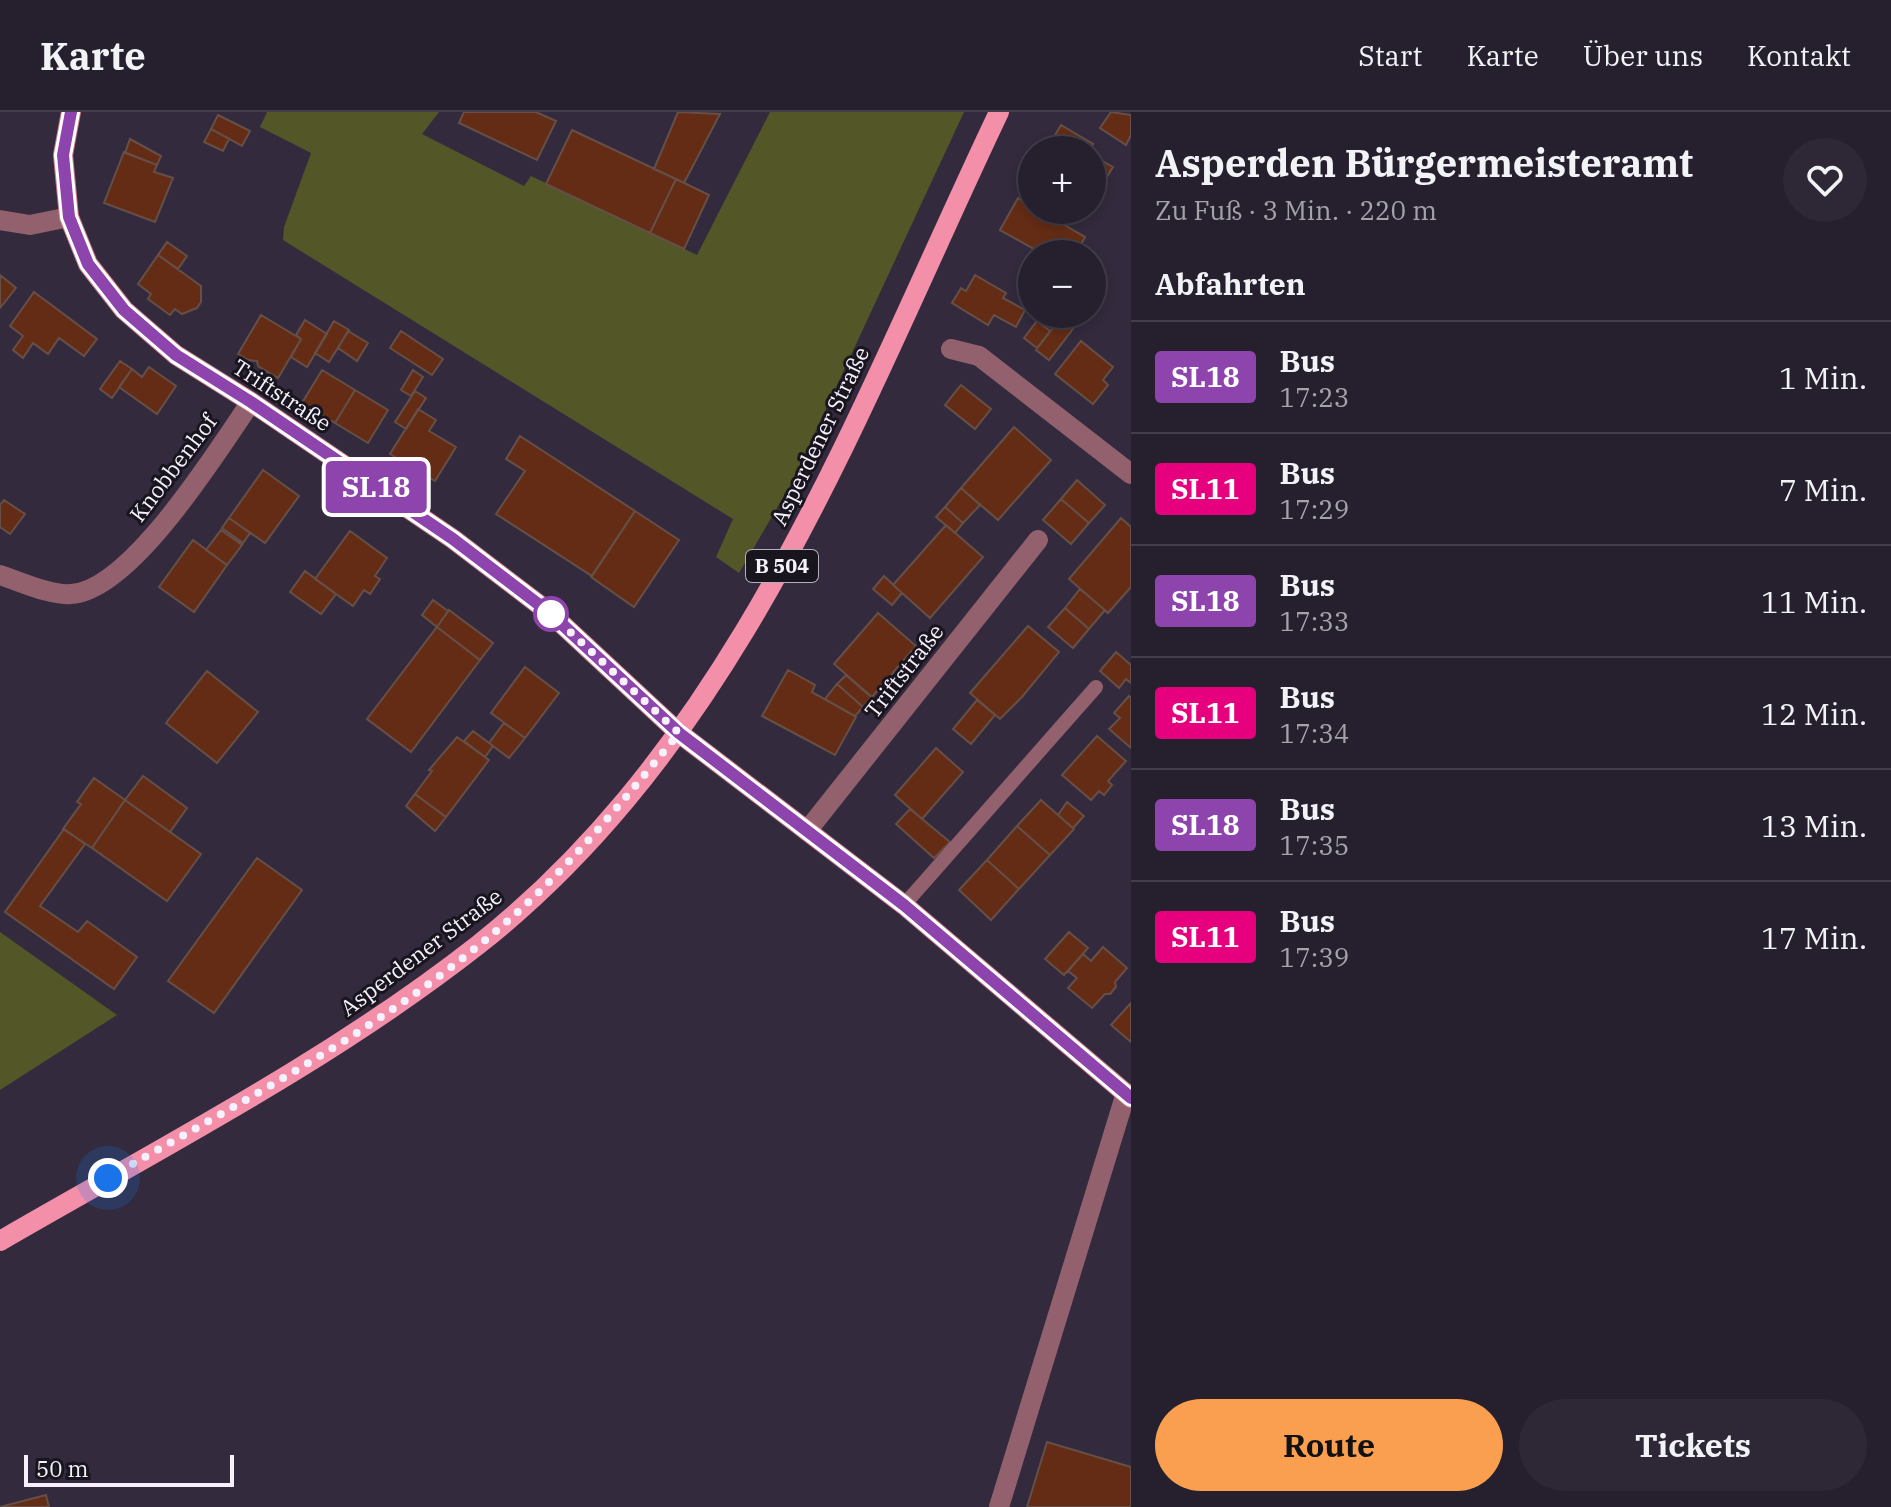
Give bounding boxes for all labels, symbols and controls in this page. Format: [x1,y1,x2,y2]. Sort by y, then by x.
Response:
text: Karte [40,31,146,80]
text: Start [1358,37,1422,74]
text: Karte [1466,37,1539,74]
text: Über uns [1583,37,1703,74]
text: Kontakt [1747,37,1851,74]
map controls [1018,136,1106,328]
button: + [1018,136,1106,224]
text: Asperden Bürgermeisteramt [1155,138,1693,187]
button: heart [1783,138,1867,222]
text: Zu Fuß · 3 Min. · 220 m [1155,193,1437,227]
button: − [1018,240,1106,328]
text: Abfahrten [1155,264,1306,303]
text: Bus [1280,341,1335,380]
street label: Asperdener Straße [764,342,875,530]
street label: Triftstraße [227,352,337,437]
text: SL18 [1171,358,1240,395]
text: 1 Min. [1779,358,1867,397]
text: 17:23 [1280,380,1349,414]
street label: Knobbenhof [123,407,223,527]
text: Bus [1280,453,1335,492]
line badge: SL18 [320,461,432,513]
text: SL18 [342,468,410,505]
text: SL11 [1171,470,1240,507]
text: 7 Min. [1779,470,1867,509]
text: 17:29 [1280,492,1349,526]
road number: B 504 [746,550,818,582]
text: Bus [1280,565,1335,604]
text: SL18 [1171,582,1240,619]
text: 11 Min. [1761,582,1867,621]
unlabelled marker [534,597,568,631]
text: 17:33 [1280,604,1349,638]
street label: Triftstraße [858,618,950,724]
text: Bus [1280,677,1335,716]
text: SL11 [1171,694,1240,731]
text: 12 Min. [1761,694,1867,733]
text: 17:34 [1280,716,1349,750]
text: Bus [1280,789,1335,828]
text: SL18 [1171,806,1240,843]
text: 13 Min. [1761,806,1867,845]
text: 17:35 [1280,828,1349,862]
street label: Asperdener Straße [334,881,507,1022]
text: Bus [1280,901,1335,940]
text: SL11 [1171,918,1240,955]
text: 17 Min. [1761,918,1867,957]
text: 17:39 [1280,940,1349,974]
your location [88,1158,128,1198]
button: Route [1155,1399,1503,1491]
button: Tickets [1519,1399,1867,1491]
scale bar [24,1451,234,1487]
text: 50 m [36,1454,88,1483]

